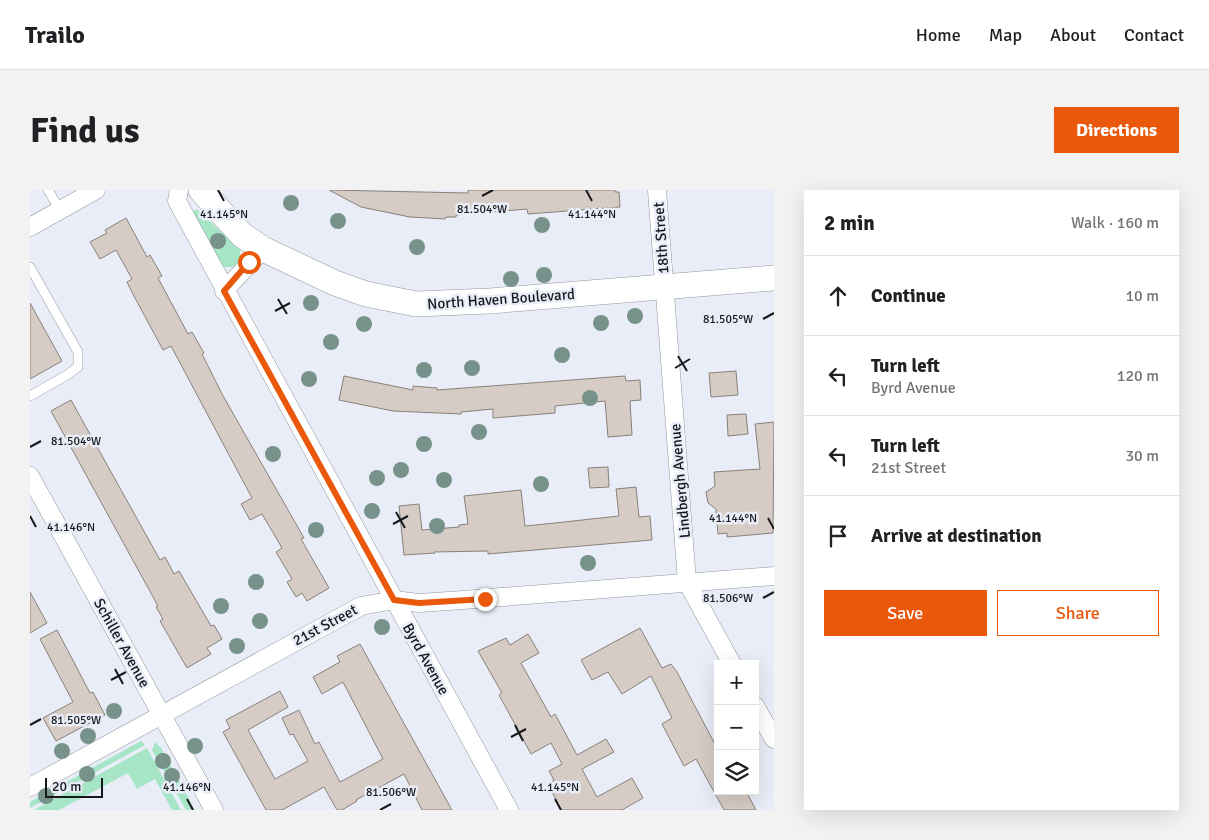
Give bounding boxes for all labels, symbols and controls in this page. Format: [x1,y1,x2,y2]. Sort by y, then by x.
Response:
text: Trailo [25,20,85,50]
text: Home [916,24,961,46]
text: Map [989,24,1022,46]
text: About [1050,24,1096,46]
text: Contact [1124,24,1184,46]
button: Directions [1054,107,1179,153]
text: Find us [30,109,140,152]
street label: 18th Street [650,201,672,275]
text: 81.504°W [457,202,507,217]
text: 41.145°N [200,207,248,222]
text: 41.144°N [568,207,616,222]
text: 2 min [824,210,875,236]
text: Walk · 160 m [1071,213,1159,233]
route start [238,251,261,274]
icon: ahead [824,282,852,310]
text: Continue [871,284,946,308]
street label: North Haven Boulevard [427,285,576,313]
text: 10 m [1125,286,1159,306]
text: 81.505°W [703,312,753,327]
text: Turn left [871,354,940,378]
icon: left [824,362,852,390]
text: 120 m [1117,366,1159,386]
text: Byrd Avenue [871,378,956,398]
street label: Lindbergh Avenue [666,423,694,539]
text: 81.504°W [51,434,101,449]
text: Turn left [871,434,940,458]
icon: left [824,442,852,470]
text: 30 m [1125,446,1159,466]
text: 21st Street [871,458,946,478]
text: 41.144°N [709,511,757,526]
text: 41.146°N [47,520,95,535]
icon: arrive [824,522,852,550]
text: Arrive at destination [871,524,1042,548]
route end [474,588,497,611]
button: Save [824,590,987,636]
button: Share [997,590,1159,636]
text: 81.506°W [703,591,753,606]
street label: Schiller Avenue [90,595,154,691]
street label: 21st Street [290,601,360,649]
street label: Byrd Avenue [399,620,453,698]
map controls [714,660,759,795]
button: + [714,660,759,705]
button: − [714,705,759,750]
text: 81.505°W [51,713,101,728]
button: layers [714,750,759,795]
scale bar [45,775,102,798]
text: 20 m [52,778,81,795]
text: 41.146°N [163,780,211,795]
text: 41.145°N [531,780,579,795]
text: 81.506°W [366,785,416,800]

